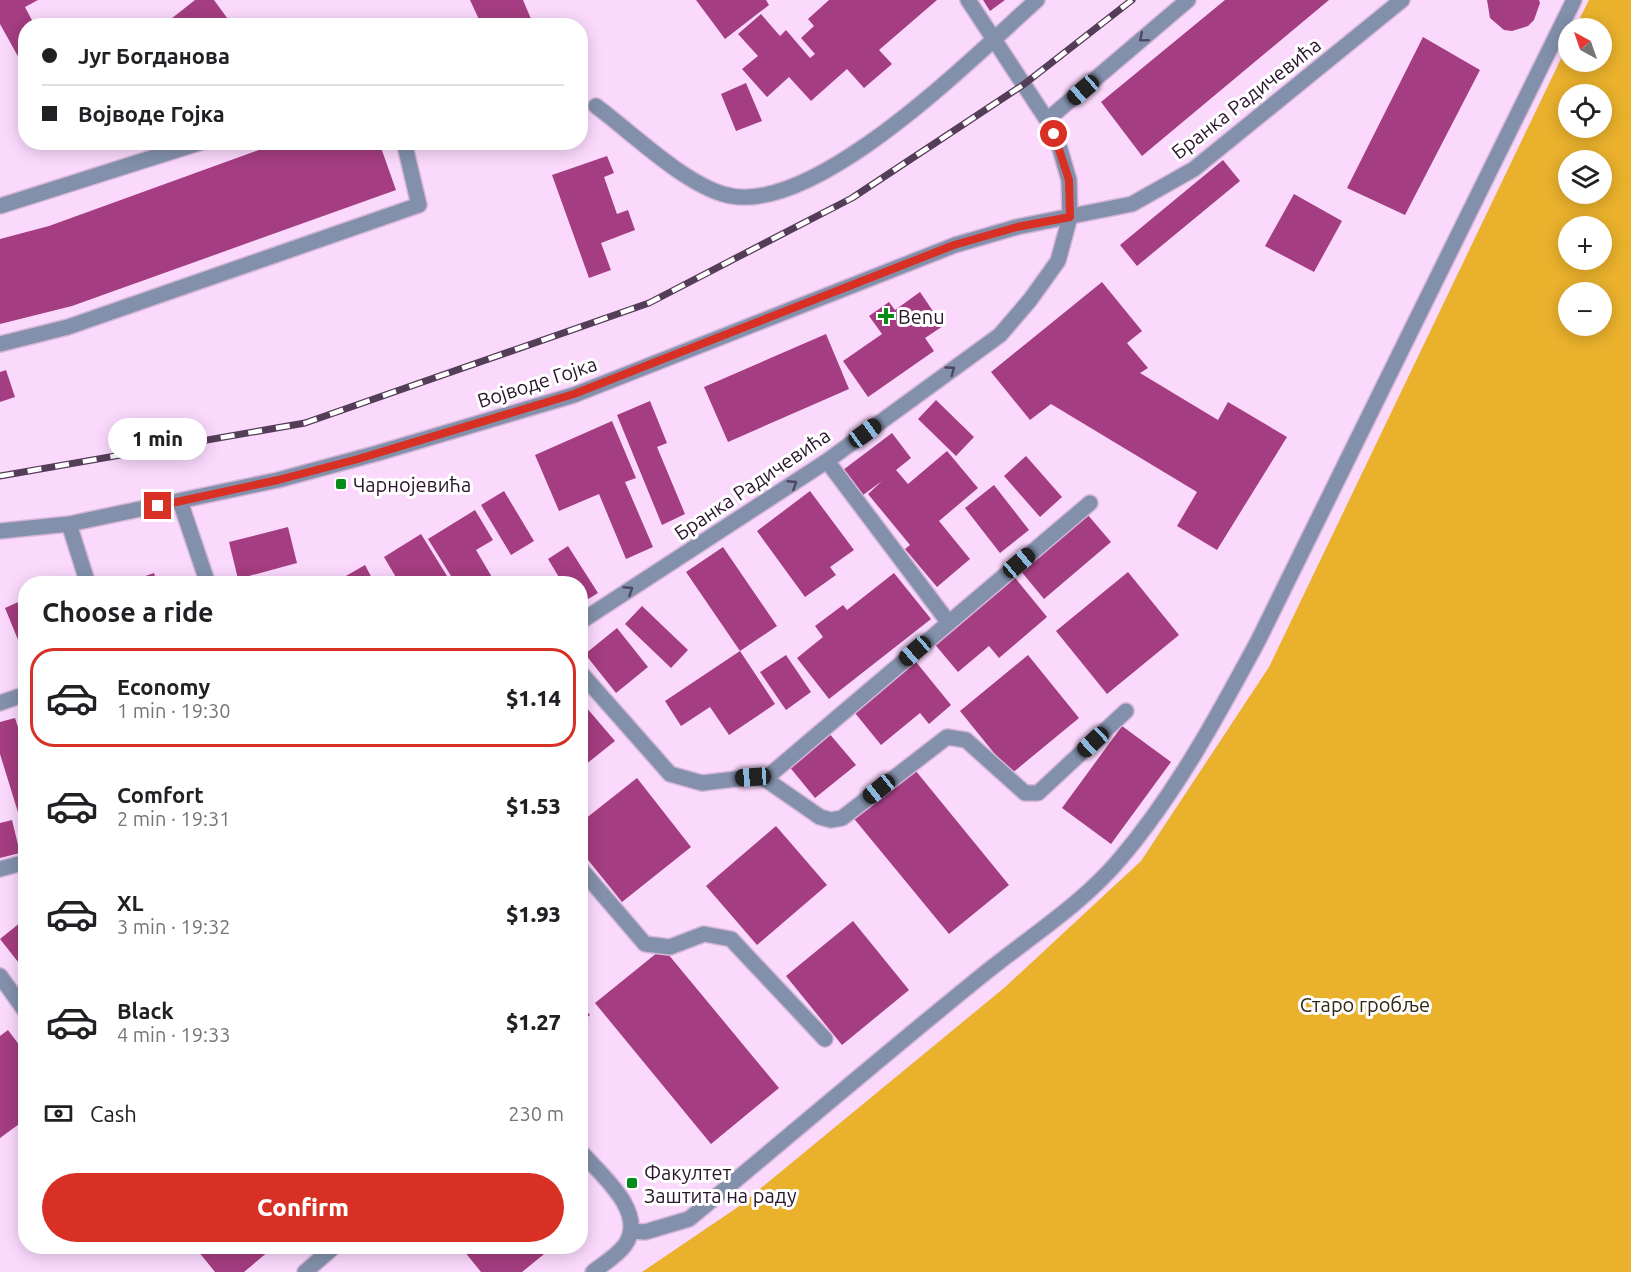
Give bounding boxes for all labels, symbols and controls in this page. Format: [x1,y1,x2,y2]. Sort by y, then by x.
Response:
north arrow [1558,18,1612,72]
map controls [1558,18,1612,336]
one-way arrow [1139,31,1150,42]
street label: Бранка Радичевића [1167,33,1325,163]
text: Југ Богданова [78,43,230,68]
car [1064,71,1102,109]
button: locate [1558,84,1612,138]
text: Војводе Гојка [78,101,225,126]
route start [1040,120,1067,147]
button: layers [1558,150,1612,204]
button: + [1558,216,1612,270]
button: − [1558,282,1612,336]
place label: Benu [898,305,945,328]
marker: Benu [879,309,893,323]
street label: Војводе Гојка [474,352,600,412]
one-way arrow [945,366,956,377]
car [845,415,885,451]
callout: 1 min [108,419,207,461]
street label: Бранка Радичевића [670,423,834,545]
text: 1 min [132,427,183,450]
place label: Чарнојевића [353,473,471,496]
marker: Чарнојевића [334,477,348,491]
one-way arrow [786,480,797,491]
route end [144,492,171,519]
car [999,545,1039,581]
one-way arrow [623,587,634,598]
text: Choose a ride [42,597,214,627]
car [896,632,934,670]
icon: car [45,671,99,725]
text: Economy [117,674,210,699]
text: $1.14 [506,685,561,710]
text: 1 min · 19:30 [117,699,231,722]
car [1074,723,1112,761]
car [734,767,772,787]
car [859,771,899,807]
icon: car [45,779,99,833]
text: Comfort [117,782,204,807]
text: $1.53 [506,793,561,818]
text: 2 min · 19:31 [117,807,231,830]
icon: car [45,887,99,941]
text: XL [117,890,144,915]
text: $1.93 [506,901,561,926]
text: 3 min · 19:32 [117,915,231,938]
park label: Старо гробље [1300,993,1430,1016]
icon: car [45,995,99,1049]
text: Black [117,998,174,1023]
text: $1.27 [506,1009,561,1034]
text: 4 min · 19:33 [117,1023,231,1046]
icon: cash [42,1097,75,1130]
text: Cash [90,1101,137,1126]
text: 230 m [508,1102,564,1125]
place label: Факултет Заштита на раду [644,1161,797,1207]
button: Confirm [42,1173,564,1242]
marker: Факултет Заштита на раду [625,1176,639,1190]

